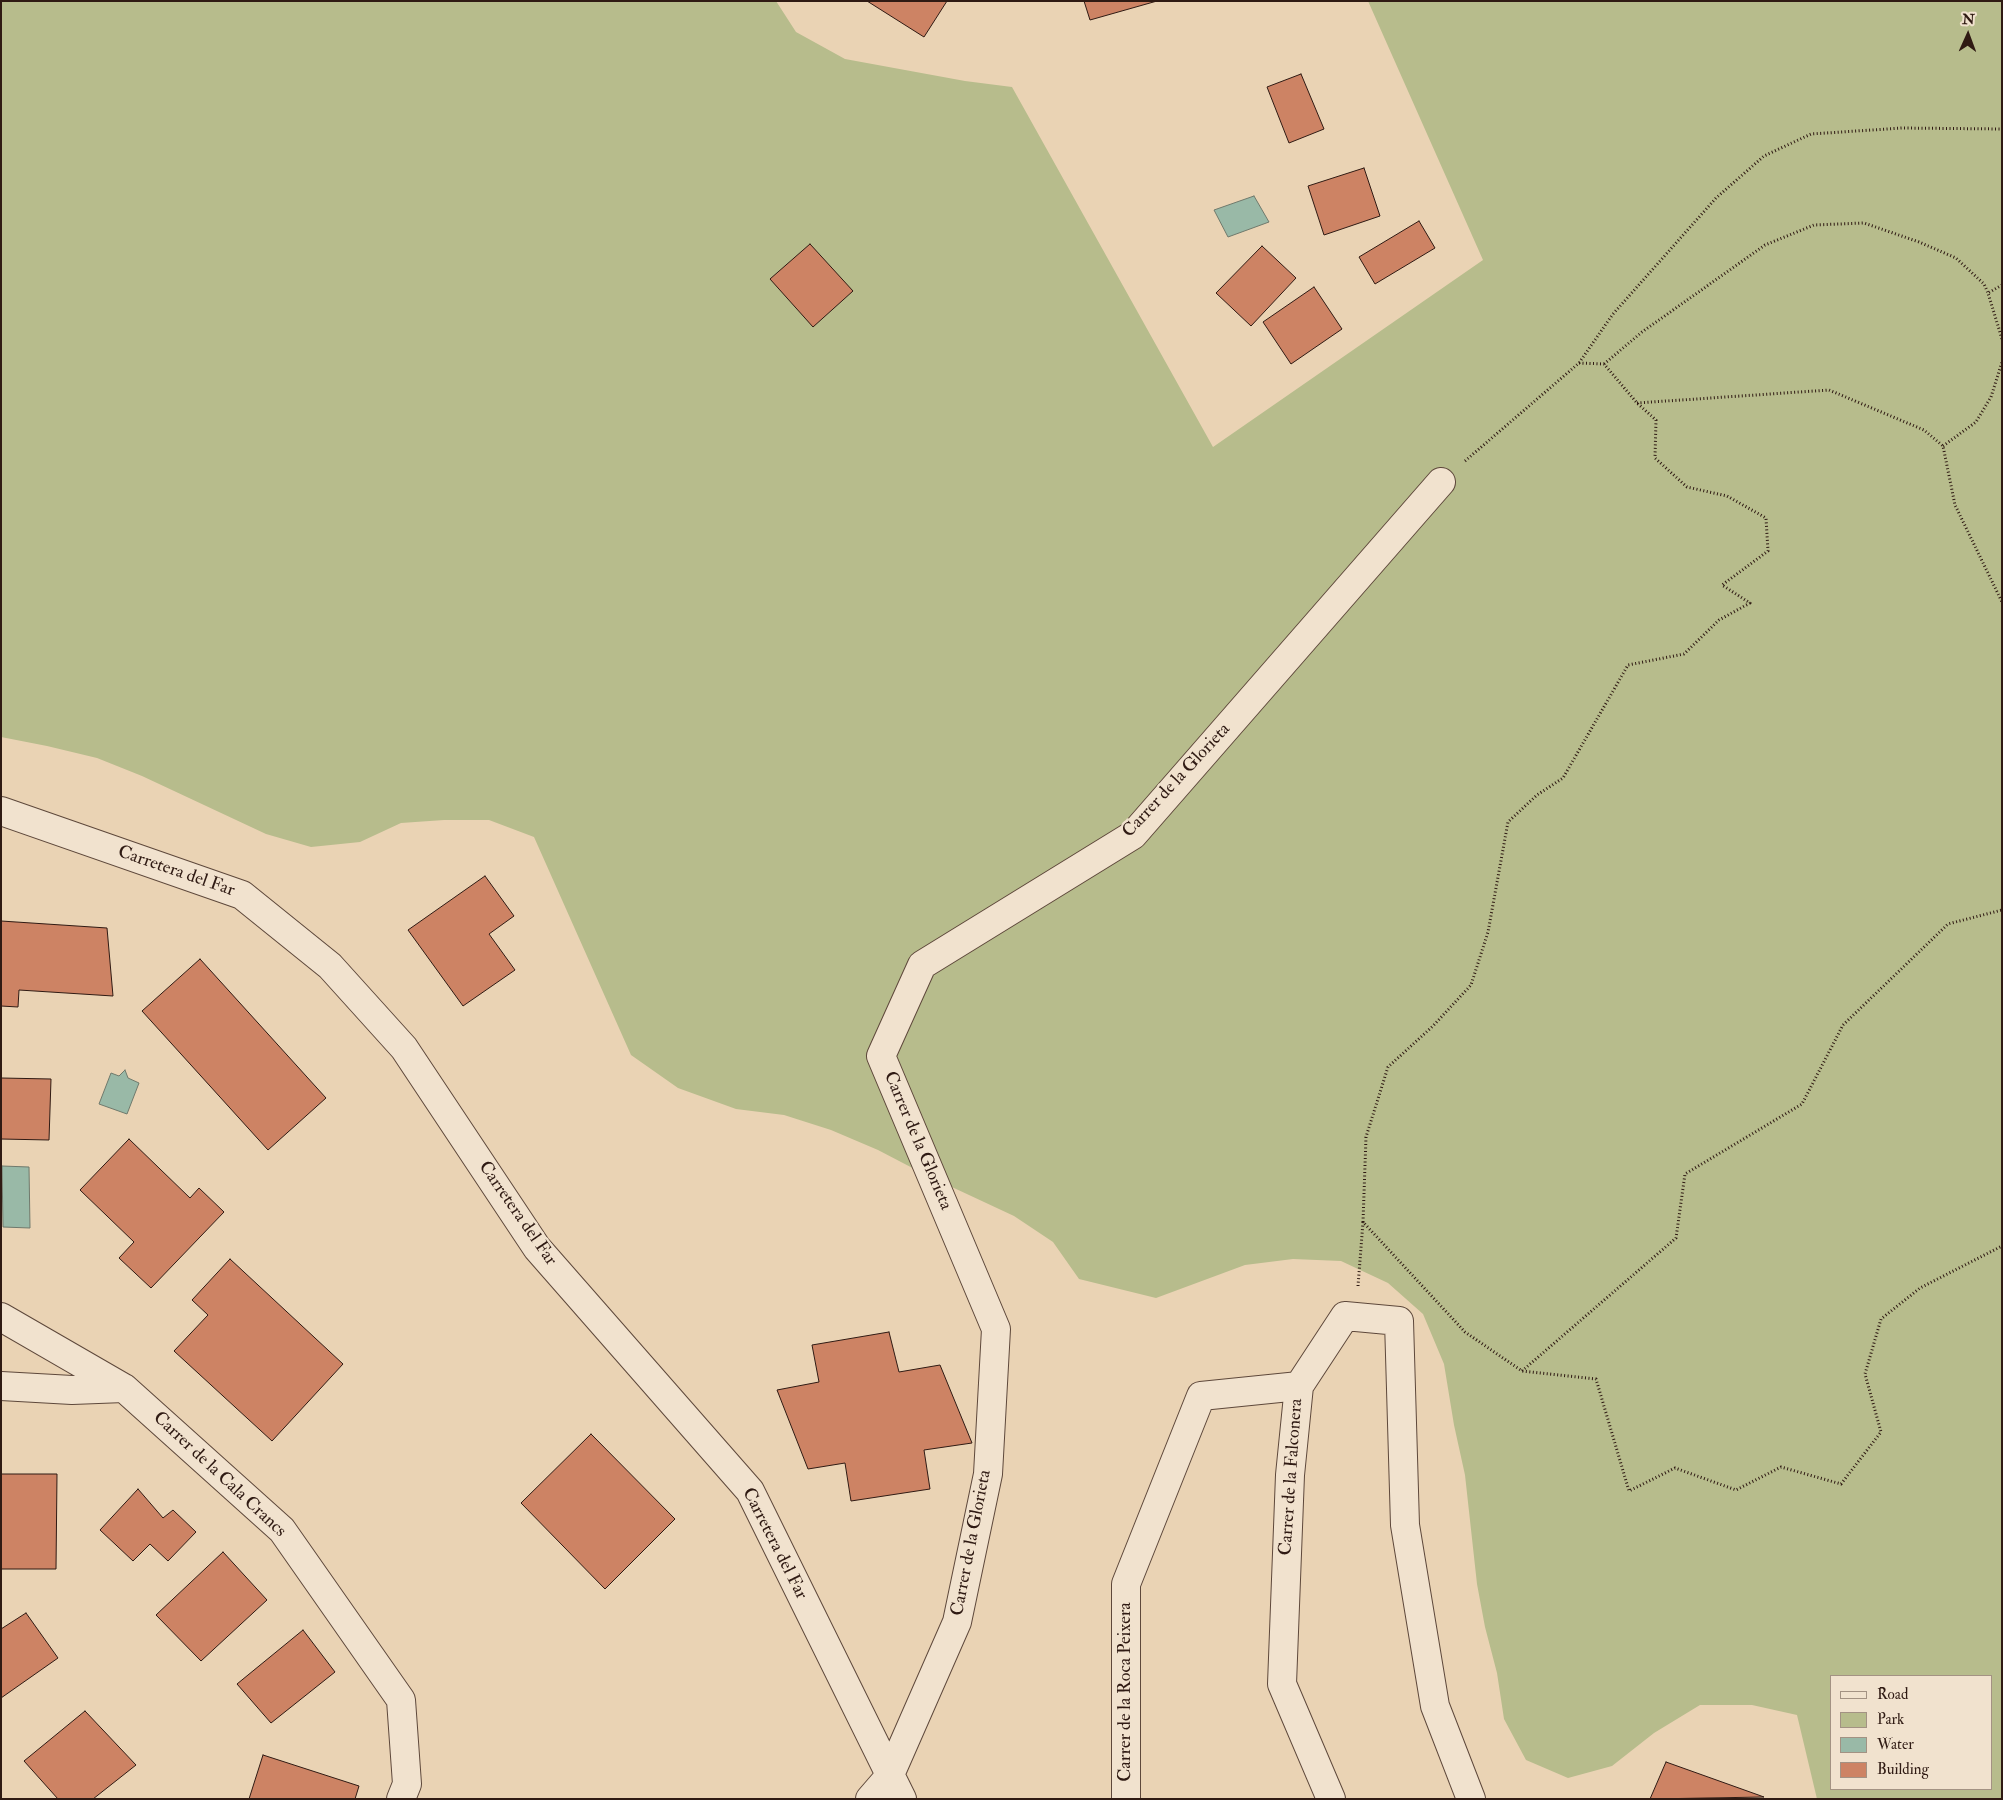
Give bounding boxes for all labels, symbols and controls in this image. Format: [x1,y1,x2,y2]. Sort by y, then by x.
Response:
north arrow [1943,10,1993,60]
text: N [1962,11,1975,28]
street label: Carrer de la Glorieta [1119,719,1235,843]
street label: Carretera del Far [115,842,237,902]
street label: Carrer de la Glorieta [878,1069,956,1213]
street label: Carretera del Far [473,1158,561,1270]
street label: Carrer de la Falconera [1276,1398,1308,1556]
street label: Carrer de la Cala Crancs [148,1408,290,1542]
street label: Carrer de la Glorieta [947,1468,997,1618]
street label: Carretera del Far [737,1485,811,1603]
street label: Carrer de la Roca Peixera [1115,1602,1137,1782]
legend [1830,1675,1993,1790]
text: Road [1877,1685,1908,1704]
text: Park [1877,1710,1904,1729]
text: Water [1877,1735,1914,1754]
text: Building [1877,1760,1929,1779]

